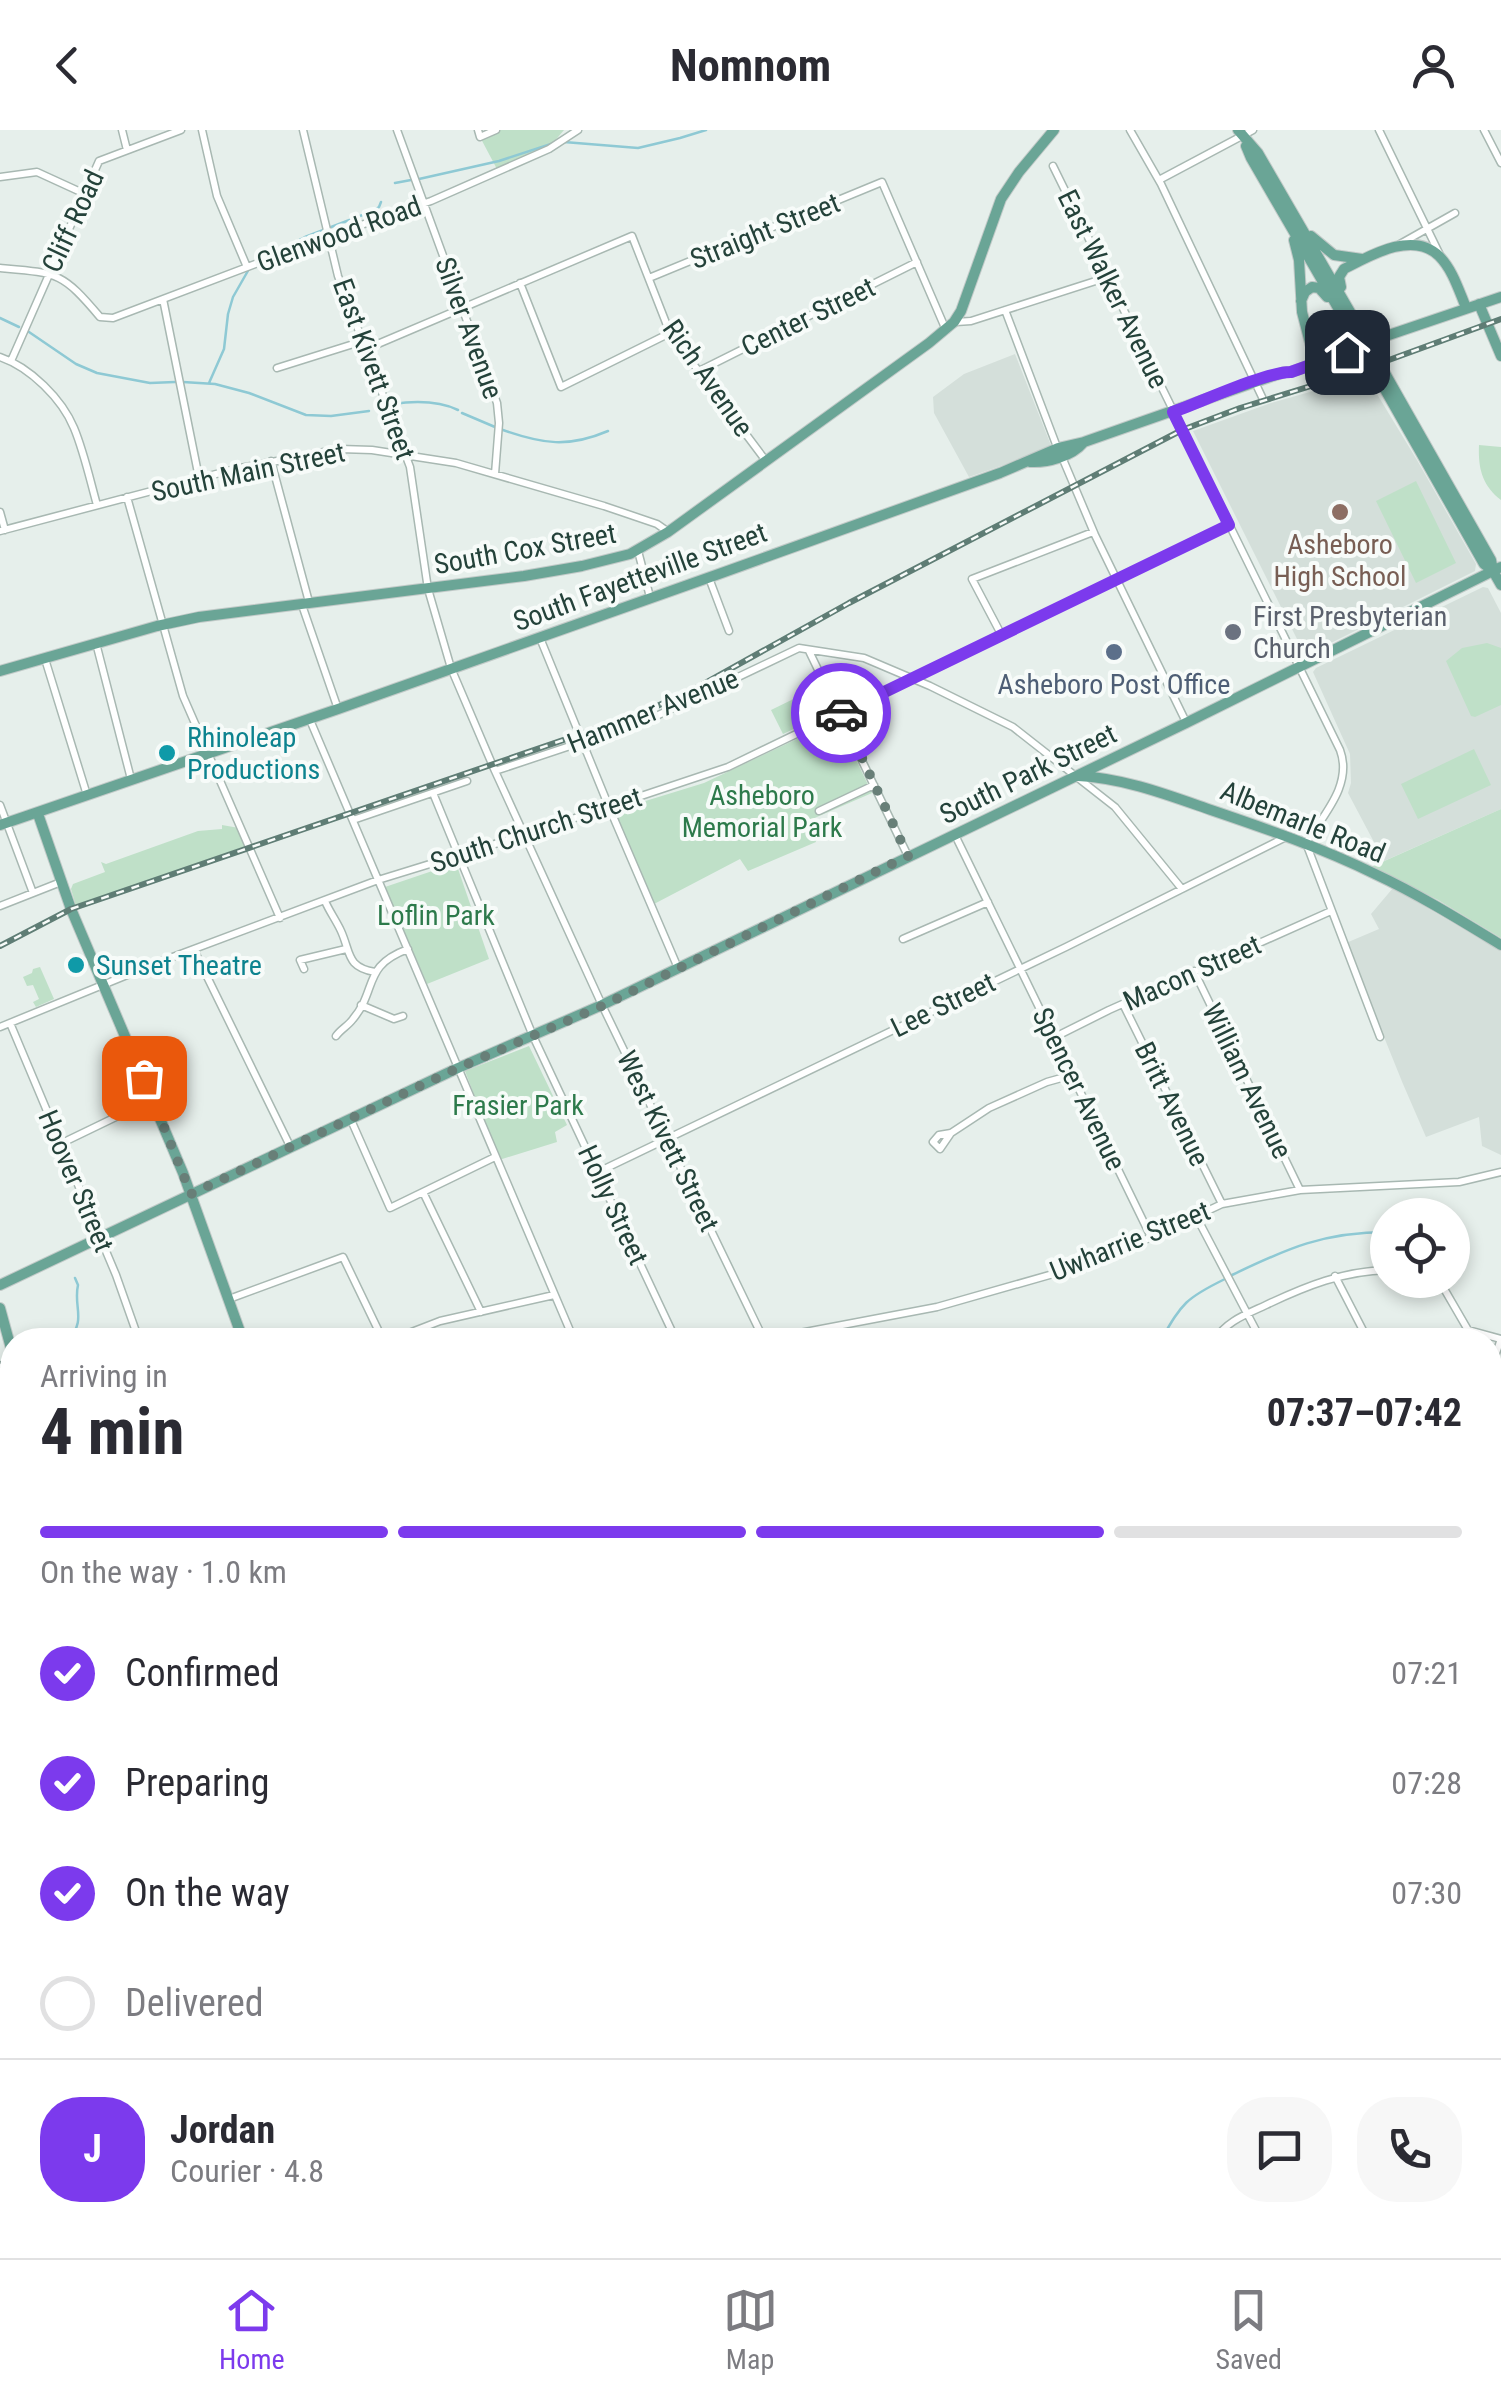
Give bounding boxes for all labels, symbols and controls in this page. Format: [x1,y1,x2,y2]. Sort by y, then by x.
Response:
icon: back [40,38,95,93]
icon: person [1406,38,1461,93]
text: Nomnom [670,39,831,92]
street label: Cliff Road [35,165,111,277]
street label: East Walker Avenue [1051,184,1175,394]
street label: Straight Street [685,186,845,276]
street label: Glenwood Road [252,189,426,279]
street label: Silver Avenue [428,253,510,403]
street label: Center Street [736,270,880,364]
street label: East Kivett Street [326,274,422,464]
pin [1305,310,1390,395]
street label: Rich Avenue [656,313,760,443]
icon: home [1320,325,1375,380]
street label: South Main Street [148,435,348,509]
marker: Asheboro High School [1329,501,1351,523]
street label: South Fayetteville Street [509,516,771,638]
street label: South Cox Street [431,517,619,581]
place label: Asheboro High School [1273,528,1407,593]
place label: First Presbyterian Church [1253,600,1447,665]
marker: First Presbyterian Church [1222,621,1244,643]
marker: Asheboro Post Office [1103,641,1125,663]
street label: Hammer Avenue [563,662,743,760]
courier [791,663,891,763]
place label: Asheboro Post Office [998,668,1230,701]
icon: car [814,686,869,741]
street label: South Park Street [934,717,1122,831]
place label: Rhinoleap Productions [187,721,320,786]
marker: Rhinoleap Productions [156,742,178,764]
street label: Albemarle Road [1216,774,1390,870]
park label: Asheboro Memorial Park [682,779,843,844]
street label: South Church Street [426,780,646,880]
park label: Loflin Park [377,899,495,932]
street label: Macon Street [1118,928,1266,1018]
place label: Sunset Theatre [96,949,262,982]
marker: Sunset Theatre [65,954,87,976]
street label: Lee Street [886,966,1000,1044]
street label: William Avenue [1195,998,1299,1164]
street label: Spencer Avenue [1025,1002,1133,1176]
pin [102,1036,187,1121]
street label: Britt Avenue [1128,1037,1216,1171]
street label: West Kivett Street [610,1045,726,1237]
icon: bag [117,1051,172,1106]
park label: Frasier Park [452,1089,584,1122]
street label: Hoover Street [31,1105,121,1257]
street label: Holly Street [571,1140,655,1270]
street label: Uwharrie Street [1045,1194,1215,1288]
map controls [1370,1198,1470,1298]
button: locate [1370,1198,1470,1298]
text: Arriving in [40,1357,168,1395]
text: 07:37–07:42 [1267,1391,1462,1435]
text: 4 min [40,1394,184,1470]
text: On the way · 1.0 km [40,1553,287,1591]
icon: check [40,1646,95,1701]
text: Confirmed [125,1651,280,1695]
text: 07:21 [1391,1654,1462,1692]
icon: check [40,1756,95,1811]
text: Preparing [125,1761,270,1805]
text: 07:28 [1391,1764,1462,1802]
icon: check [40,1866,95,1921]
text: On the way [125,1871,290,1915]
text: 07:30 [1391,1874,1462,1912]
text: Delivered [125,1981,264,2025]
button: chat [1227,2097,1332,2202]
button: phone [1357,2097,1462,2202]
text: Jordan [170,2108,275,2152]
text: J [83,2127,102,2171]
text: Courier · 4.8 [170,2152,324,2190]
tab: Home [219,2283,285,2376]
tab: Map [723,2283,778,2376]
tab: Saved [1215,2283,1282,2376]

